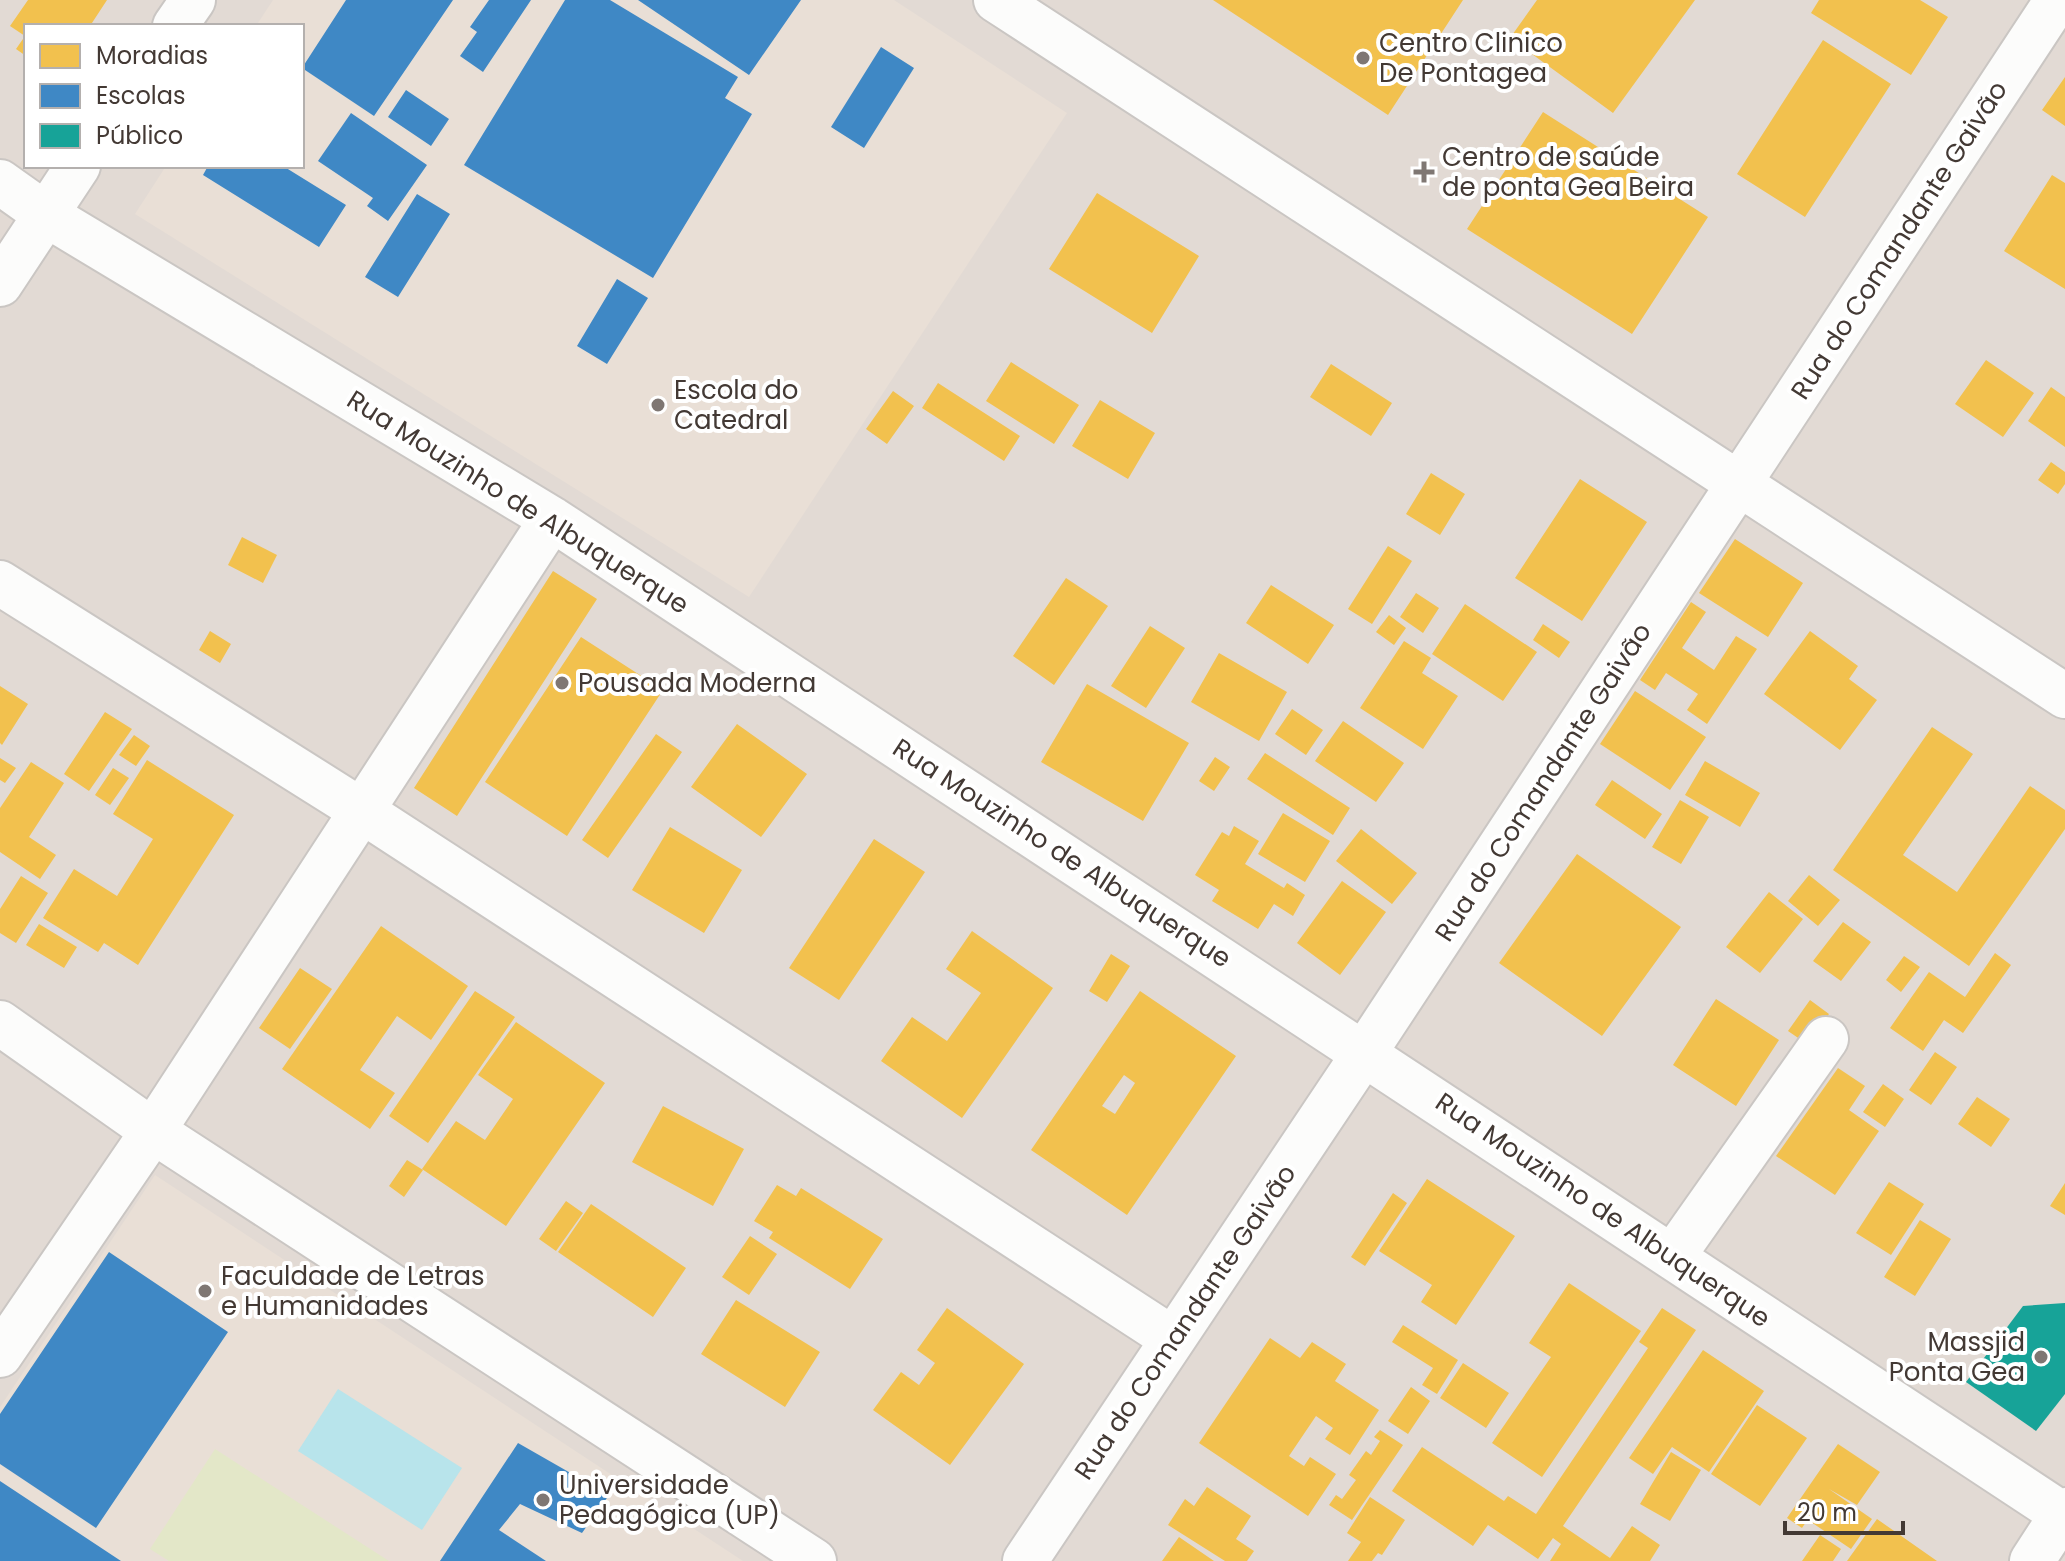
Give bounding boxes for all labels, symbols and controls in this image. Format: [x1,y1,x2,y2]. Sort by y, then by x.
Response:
legend [24,24,304,168]
place label: Centro Clinico De Pontagea [1379,25,1563,91]
text: Moradias [96,39,208,72]
marker: Centro Clinico De Pontagea [1354,49,1372,67]
street label: Rua do Comandante Gaivão [1782,74,2016,406]
text: Escolas [96,79,185,112]
text: Público [96,119,183,152]
place label: Centro de saúde de ponta Gea Beira [1442,139,1694,205]
marker: Centro de saúde de ponta Gea Beira [1413,161,1435,183]
place label: Escola do Catedral [674,372,798,438]
street label: Rua Mouzinho de Albuquerque [340,382,696,622]
marker: Escola do Catedral [649,396,667,414]
street label: Rua do Comandante Gaivão [1426,616,1660,948]
place label: Pousada Moderna [578,665,816,701]
marker: Pousada Moderna [553,674,571,692]
street label: Rua Mouzinho de Albuquerque [886,730,1238,976]
street label: Rua Mouzinho de Albuquerque [1428,1084,1778,1336]
street label: Rua do Comandante Gaivão [1066,1157,1304,1487]
place label: Faculdade de Letras e Humanidades [221,1258,485,1324]
marker: Faculdade de Letras e Humanidades [196,1282,214,1300]
place label: Massjid Ponta Gea [1889,1324,2025,1390]
marker: Massjid Ponta Gea [2032,1348,2050,1366]
place label: Universidade Pedagógica (UP) [559,1467,780,1533]
scale bar [1785,1485,1903,1535]
marker: Universidade Pedagógica (UP) [534,1491,552,1509]
text: 20 m [1797,1496,1857,1529]

